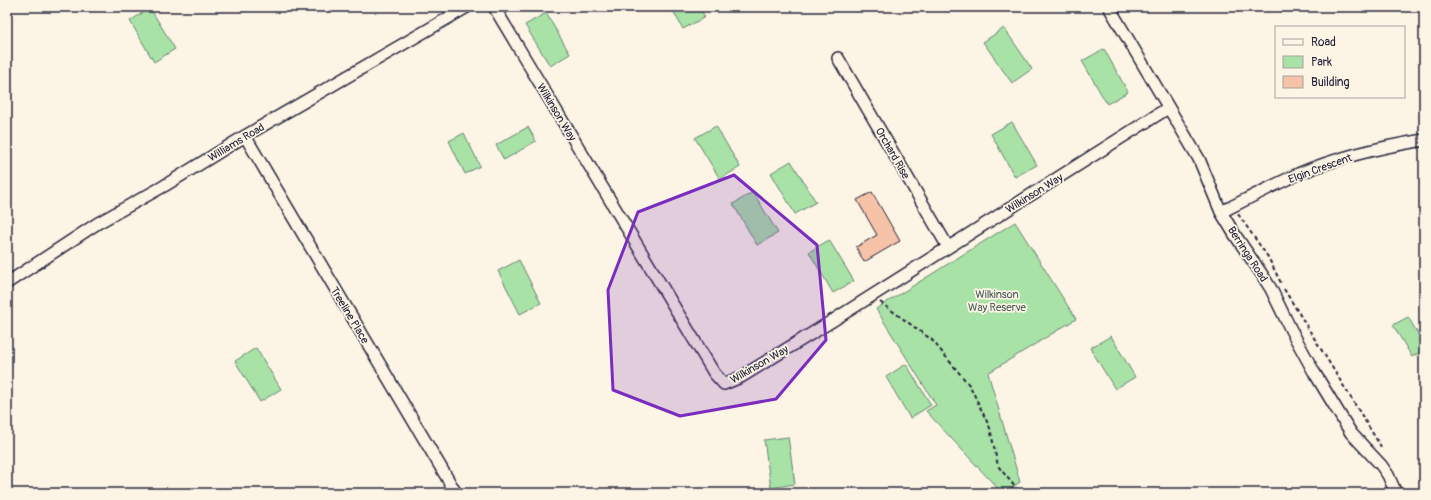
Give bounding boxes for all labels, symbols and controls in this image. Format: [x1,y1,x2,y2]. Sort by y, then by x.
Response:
legend [1275,26,1405,98]
text: Road [1311,35,1336,50]
text: Park [1311,55,1332,70]
text: Building [1311,75,1350,90]
street label: Wilkinson Way [534,81,579,144]
street label: Williams Road [206,121,267,164]
street label: Orchard Rise [873,125,913,182]
street label: Elgin Crescent [1287,151,1354,186]
street label: Wilkinson Way [1003,171,1065,216]
street label: Berringa Road [1225,224,1270,284]
street label: Treeline Place [328,285,372,346]
park label: Wilkinson Way Reserve [968,288,1027,314]
street label: Wilkinson Way [728,342,791,386]

